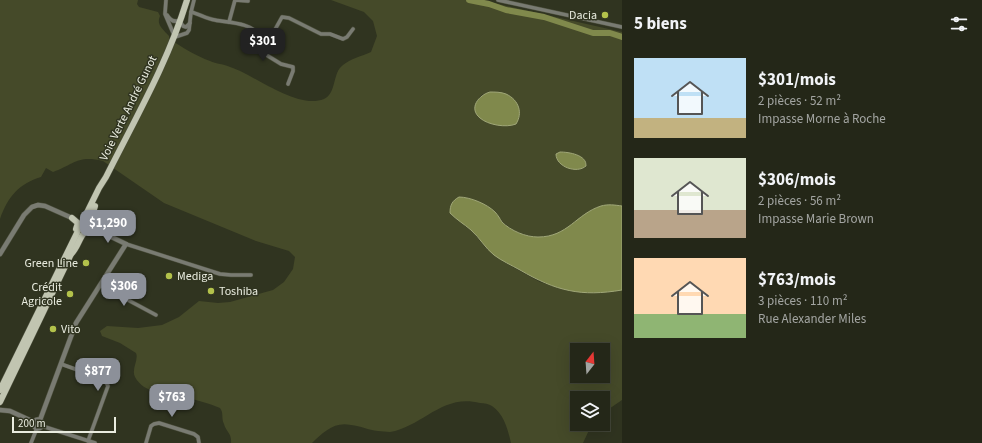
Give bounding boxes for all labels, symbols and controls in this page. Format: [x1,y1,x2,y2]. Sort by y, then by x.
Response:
place label: Dacia [569,7,597,24]
marker: Dacia [600,10,610,20]
text: 5 biens [634,12,687,36]
icon: filters [948,13,970,35]
pin: $301 [239,28,287,62]
text: $301 [249,32,277,50]
street label: Voie Verte André Gunot [96,53,161,164]
text: $301/mois [758,68,836,92]
icon: home [666,74,714,122]
text: 2 pièces · 52 m² [758,92,841,110]
text: Impasse Morne à Roche [758,110,886,128]
text: $306/mois [758,168,836,192]
icon: home [666,174,714,222]
text: 2 pièces · 56 m² [758,192,841,210]
pin: $1,290 [75,210,141,244]
text: Impasse Marie Brown [758,210,874,228]
text: $1,290 [89,214,127,232]
place label: Green Line [24,255,78,272]
marker: Green Line [81,258,91,268]
place label: Mediga [177,268,213,285]
text: $763/mois [758,268,836,292]
marker: Mediga [164,271,174,281]
pin: $306 [100,273,148,307]
icon: home [666,274,714,322]
text: $306 [110,277,138,295]
place label: Crédit Agricole [22,279,62,310]
place label: Toshiba [219,283,258,300]
marker: Toshiba [206,286,216,296]
marker: Crédit Agricole [65,289,75,299]
text: 3 pièces · 110 m² [758,292,847,310]
text: Rue Alexander Miles [758,310,866,328]
place label: Vito [61,321,81,338]
marker: Vito [48,324,58,334]
north arrow [570,343,610,383]
map controls [570,343,610,431]
pin: $877 [74,358,122,392]
text: $877 [84,362,112,380]
pin: $763 [148,384,196,418]
text: $763 [158,388,186,406]
button: layers [570,391,610,431]
scale bar [12,415,116,434]
text: 200 m [18,416,46,431]

